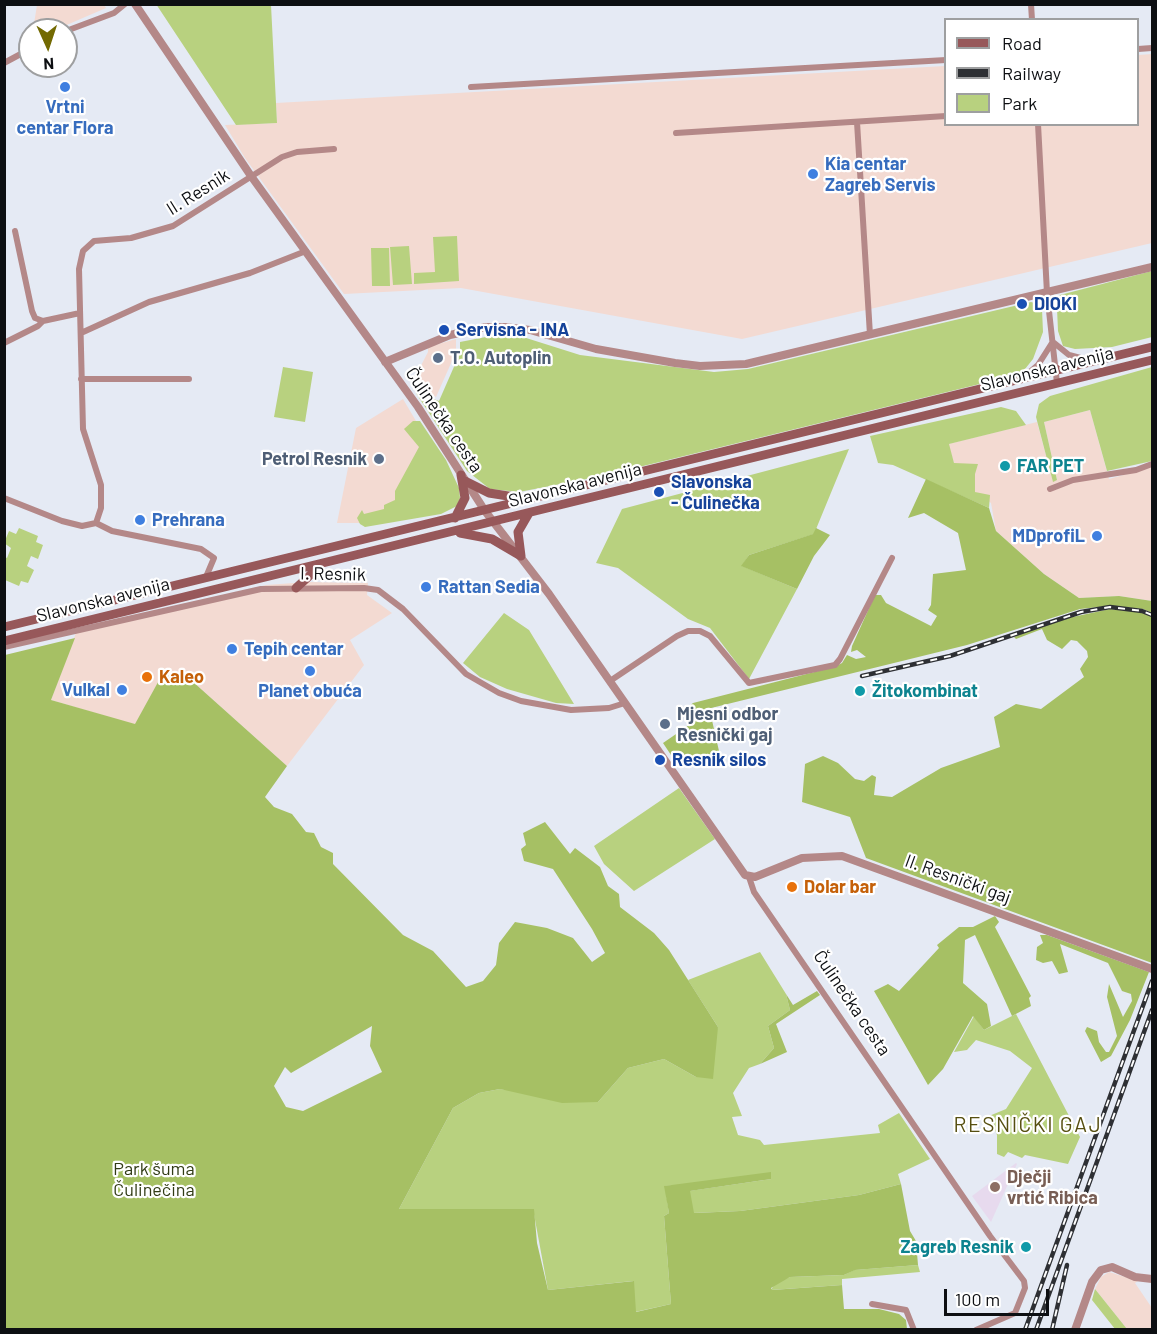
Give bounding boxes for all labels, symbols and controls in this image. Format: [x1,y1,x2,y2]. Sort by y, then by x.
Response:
north arrow [18,18,78,78]
legend [944,18,1139,126]
text: Road [1002,32,1042,54]
text: N [43,55,55,74]
text: Railway [1002,62,1061,84]
marker: Vrtni centar Flora [58,80,72,94]
text: Park [1002,92,1037,114]
place label: Vrtni centar Flora [17,96,113,138]
place label: Kia centar Zagreb Servis [825,153,935,195]
street label: II. Resnik [162,164,234,220]
marker: Kia centar Zagreb Servis [806,167,820,181]
place label: DIOKI [1034,293,1077,315]
marker: DIOKI [1015,297,1029,311]
place label: Servisna - INA [456,319,569,341]
marker: Servisna - INA [437,323,451,337]
street label: Slavonska avenija [978,342,1116,396]
place label: T.O. Autoplin [450,347,551,369]
marker: T.O. Autoplin [431,351,445,365]
street label: Čulinečka cesta [401,363,487,477]
place label: Petrol Resnik [262,448,367,470]
marker: Petrol Resnik [372,452,386,466]
place label: FAR PET [1017,455,1084,477]
street label: Slavonska avenija [506,458,644,512]
marker: FAR PET [998,459,1012,473]
place label: Slavonska - Čulinečka [671,471,760,514]
marker: Slavonska - Čulinečka [652,485,666,499]
place label: Prehrana [152,509,225,531]
marker: Prehrana [133,513,147,527]
place label: MDprofiL [1012,525,1085,547]
marker: MDprofiL [1090,529,1104,543]
street label: I. Resnik [300,563,366,585]
street label: Slavonska avenija [34,573,172,627]
place label: Rattan Sedia [438,576,540,598]
marker: Rattan Sedia [419,580,433,594]
place label: Tepih centar [244,638,344,660]
marker: Tepih centar [225,642,239,656]
marker: Planet obuća [303,664,317,678]
place label: Kaleo [159,666,204,688]
marker: Kaleo [140,670,154,684]
place label: Vulkal [62,679,110,701]
place label: Planet obuća [258,680,362,702]
place label: Žitokombinat [872,680,978,702]
marker: Vulkal [115,683,129,697]
marker: Žitokombinat [853,684,867,698]
place label: Mjesni odbor Resnički gaj [677,703,778,746]
marker: Mjesni odbor Resnički gaj [658,717,672,731]
place label: Resnik silos [672,749,766,771]
marker: Resnik silos [653,753,667,767]
street label: II. Resnički gaj [902,850,1014,908]
place label: Dolar bar [804,876,876,898]
marker: Dolar bar [785,880,799,894]
street label: Čulinečka cesta [809,946,895,1060]
district label: RESNIČKI GAJ [954,1112,1102,1138]
park label: Park šuma Čulinečina [113,1158,195,1200]
place label: Dječji vrtić Ribica [1007,1166,1098,1208]
marker: Dječji vrtić Ribica [988,1180,1002,1194]
place label: Zagreb Resnik [900,1236,1014,1258]
marker: Zagreb Resnik [1019,1240,1033,1254]
scale bar [947,1277,1052,1315]
text: 100 m [955,1288,1000,1310]

